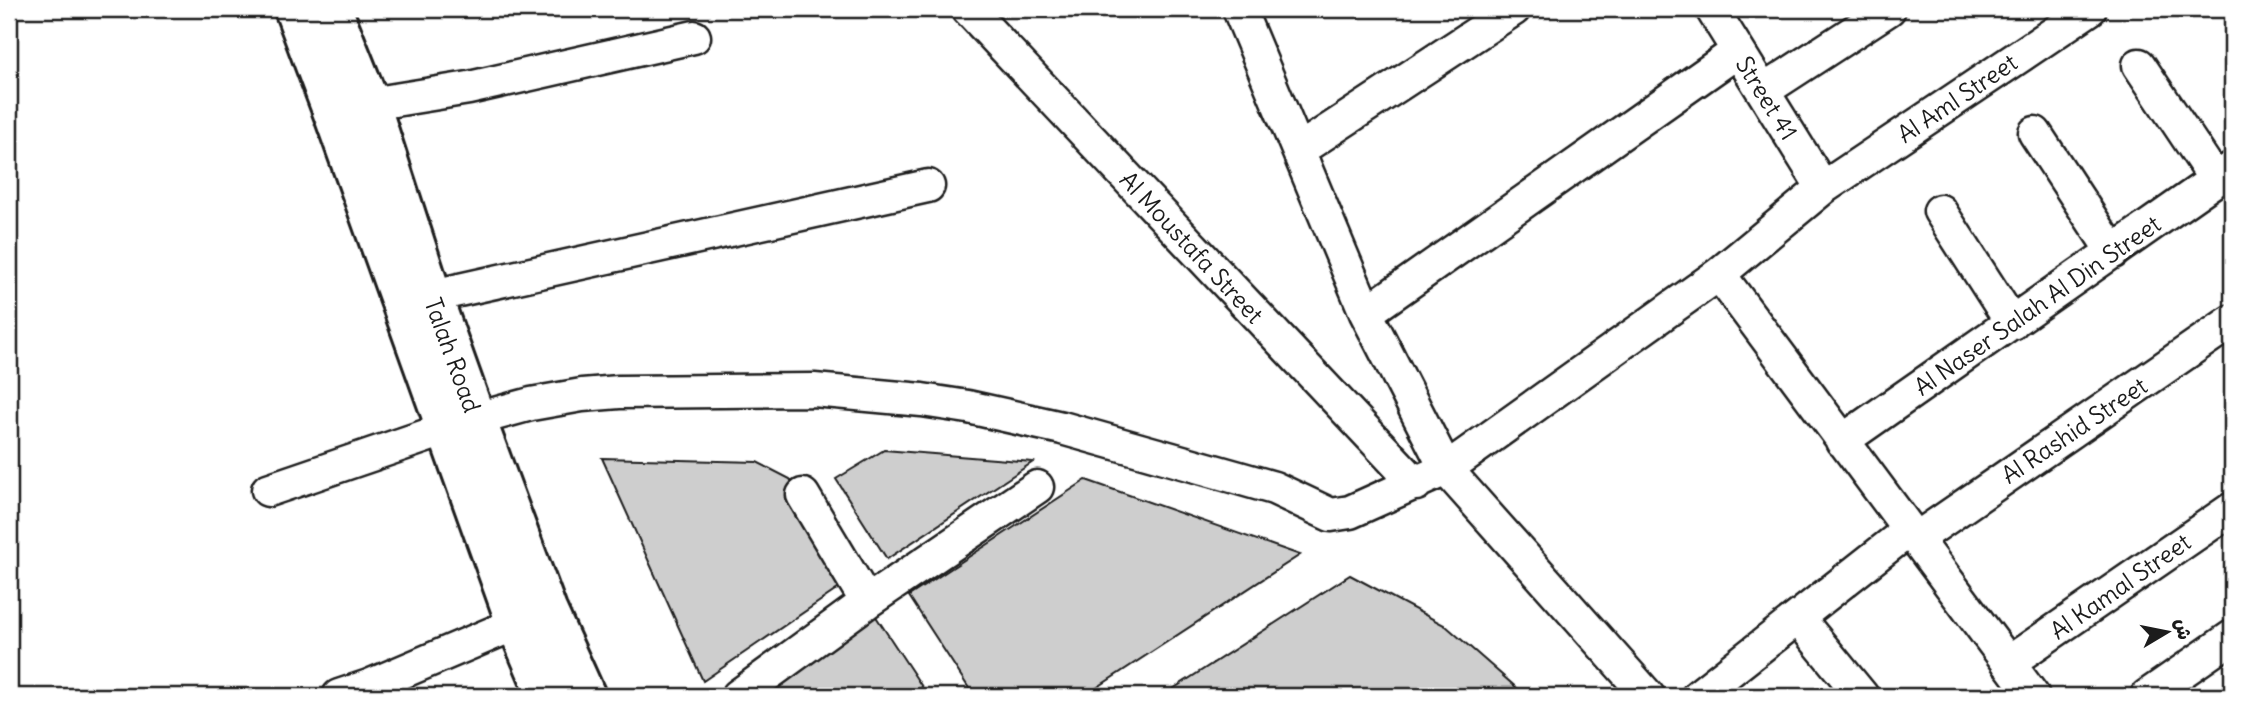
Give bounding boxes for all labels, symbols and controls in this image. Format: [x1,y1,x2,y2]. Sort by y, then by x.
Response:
street label: Al Aml Street [1891,47,2023,149]
street label: Street 41 [1730,51,1804,145]
street label: Al Moustafa Street [1114,165,1270,329]
street label: Al Naser Salah Al Din Street [1908,208,2166,402]
street label: Talah Road [418,294,488,416]
street label: Al Rashid Street [1995,370,2153,490]
street label: Al Kamal Street [2044,526,2196,646]
north arrow [2132,596,2202,666]
text: ش [2170,617,2197,642]

